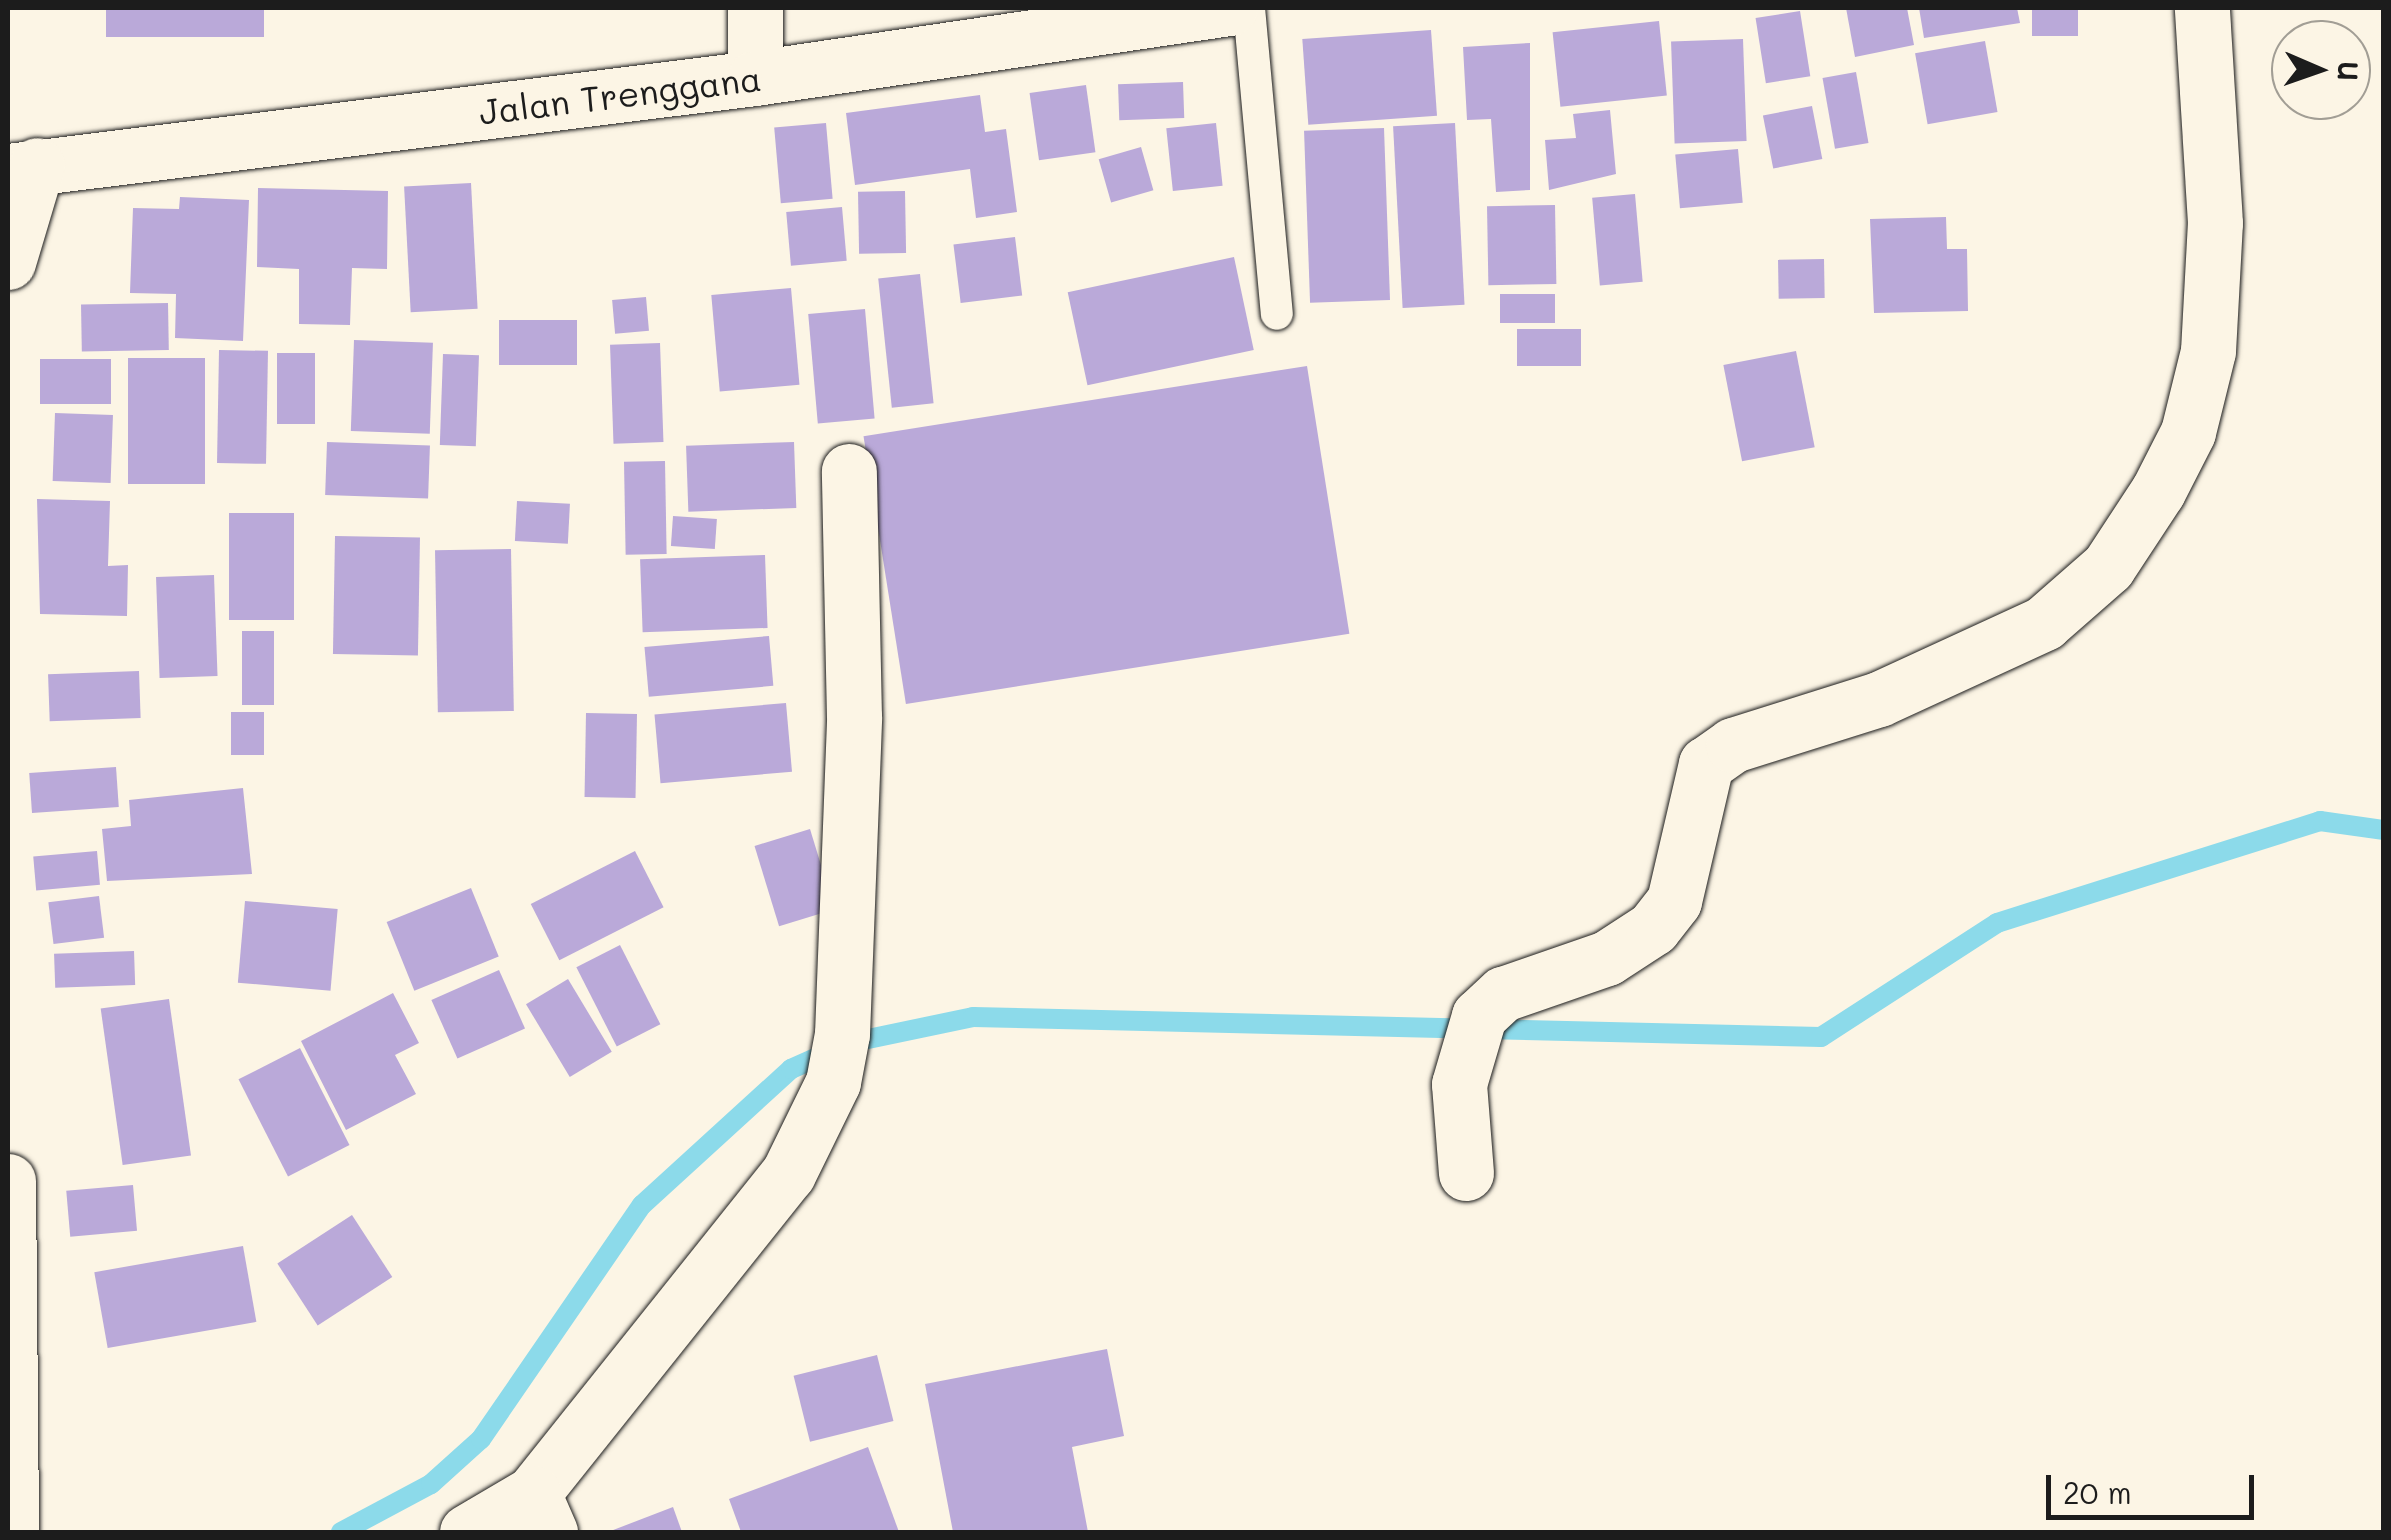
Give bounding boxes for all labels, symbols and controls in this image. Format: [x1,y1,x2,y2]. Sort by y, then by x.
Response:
north arrow [2271,20,2371,120]
street label: Jalan Trenggana [477,56,763,132]
text: U [2331,60,2367,81]
scale bar [2051,1455,2258,1517]
text: 20 m [2063,1472,2132,1512]

